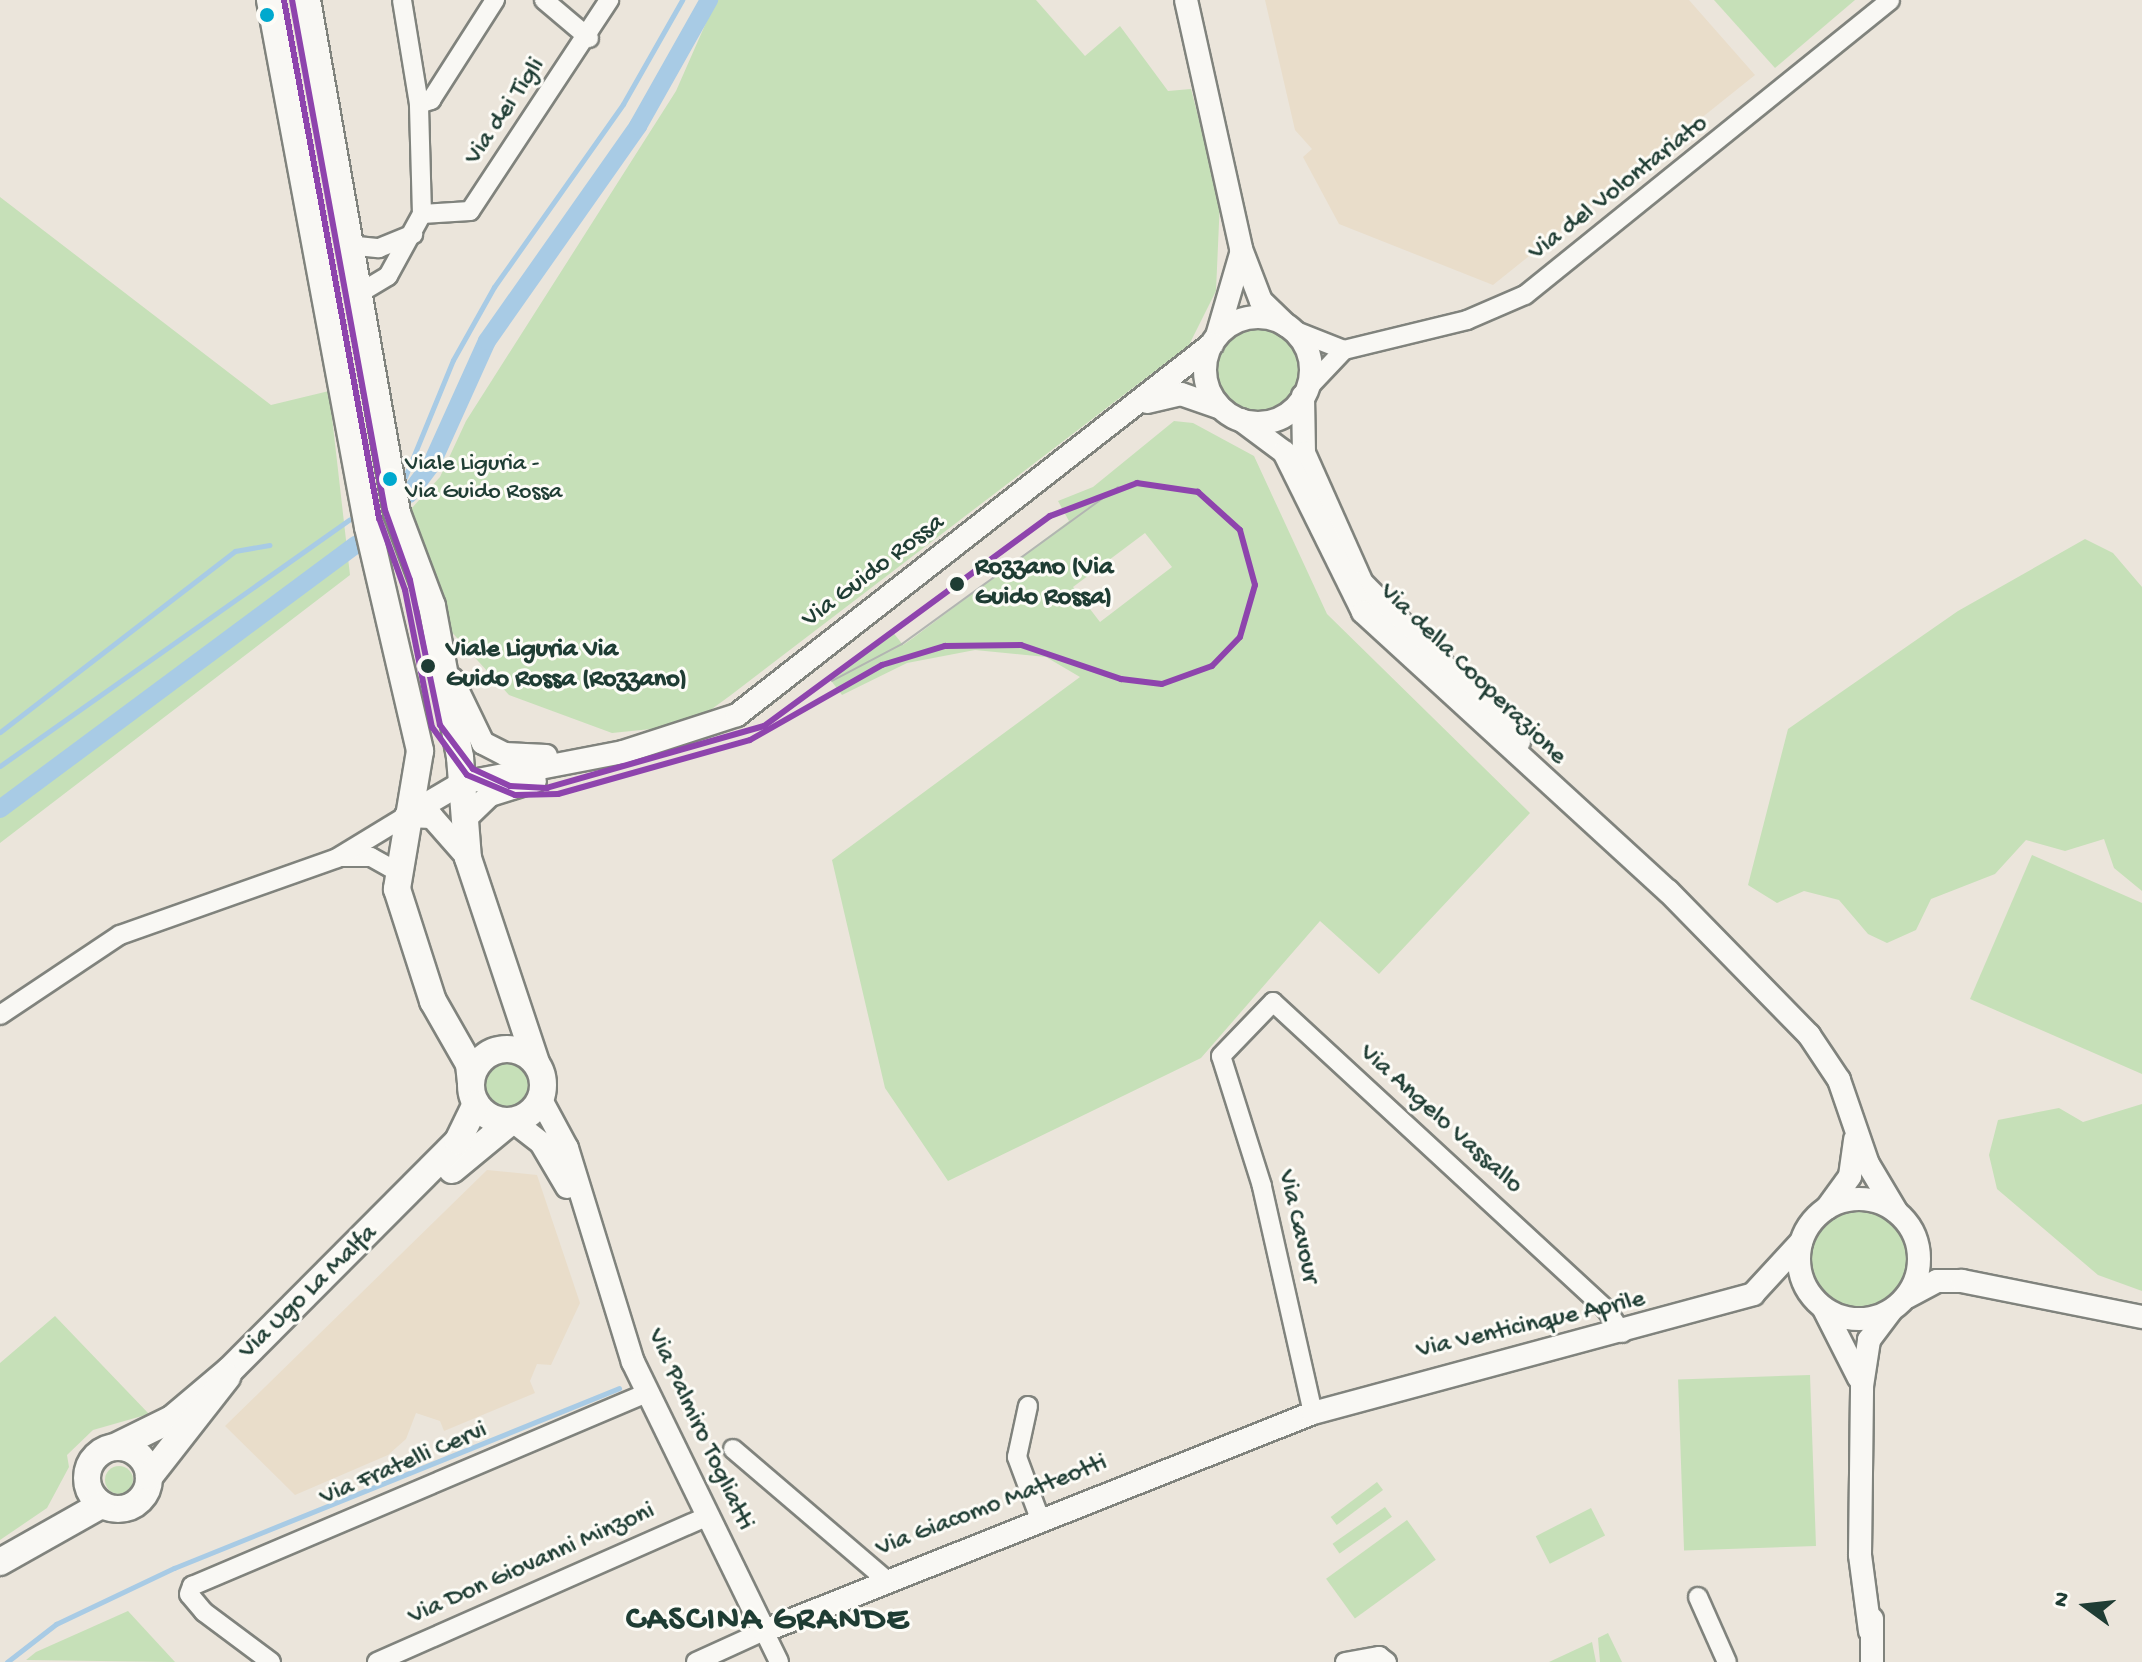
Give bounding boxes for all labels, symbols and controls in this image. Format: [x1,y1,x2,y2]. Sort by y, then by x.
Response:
unlabelled marker [259,7,275,23]
street label: Via dei Tigli [459,52,553,172]
street label: Via del Volontariato [1523,109,1715,269]
place label: Viale Liguria - Via Guido Rossa [405,451,562,507]
marker: Viale Liguria - Via Guido Rossa [382,471,398,487]
street label: Via Guido Rossa [797,508,951,636]
place label: Rozzano (Via Guido Rossa) [975,553,1113,614]
marker: Rozzano (Via Guido Rossa) [946,573,968,595]
street label: Via della Cooperazione [1372,577,1572,773]
place label: Viale Liguria Via Guido Rossa (Rozzano) [446,635,687,696]
marker: Viale Liguria Via Guido Rossa (Rozzano) [417,655,439,677]
street label: Via Angelo Vassallo [1352,1038,1528,1202]
street label: Via Cavour [1269,1167,1325,1287]
street label: Via Ugo La Malfa [233,1219,385,1367]
street label: Via Venticinque Aprile [1414,1285,1648,1367]
street label: Via Palmiro Togliatti [639,1324,759,1536]
street label: Via Fratelli Cervi [316,1416,492,1514]
street label: Via Giacomo Matteotti [872,1449,1112,1565]
street label: Via Don Giovanni Minzoni [404,1497,660,1633]
north arrow [2046,1566,2126,1646]
text: N [2048,1589,2077,1610]
district label: CASCINA GRANDE [626,1602,910,1642]

